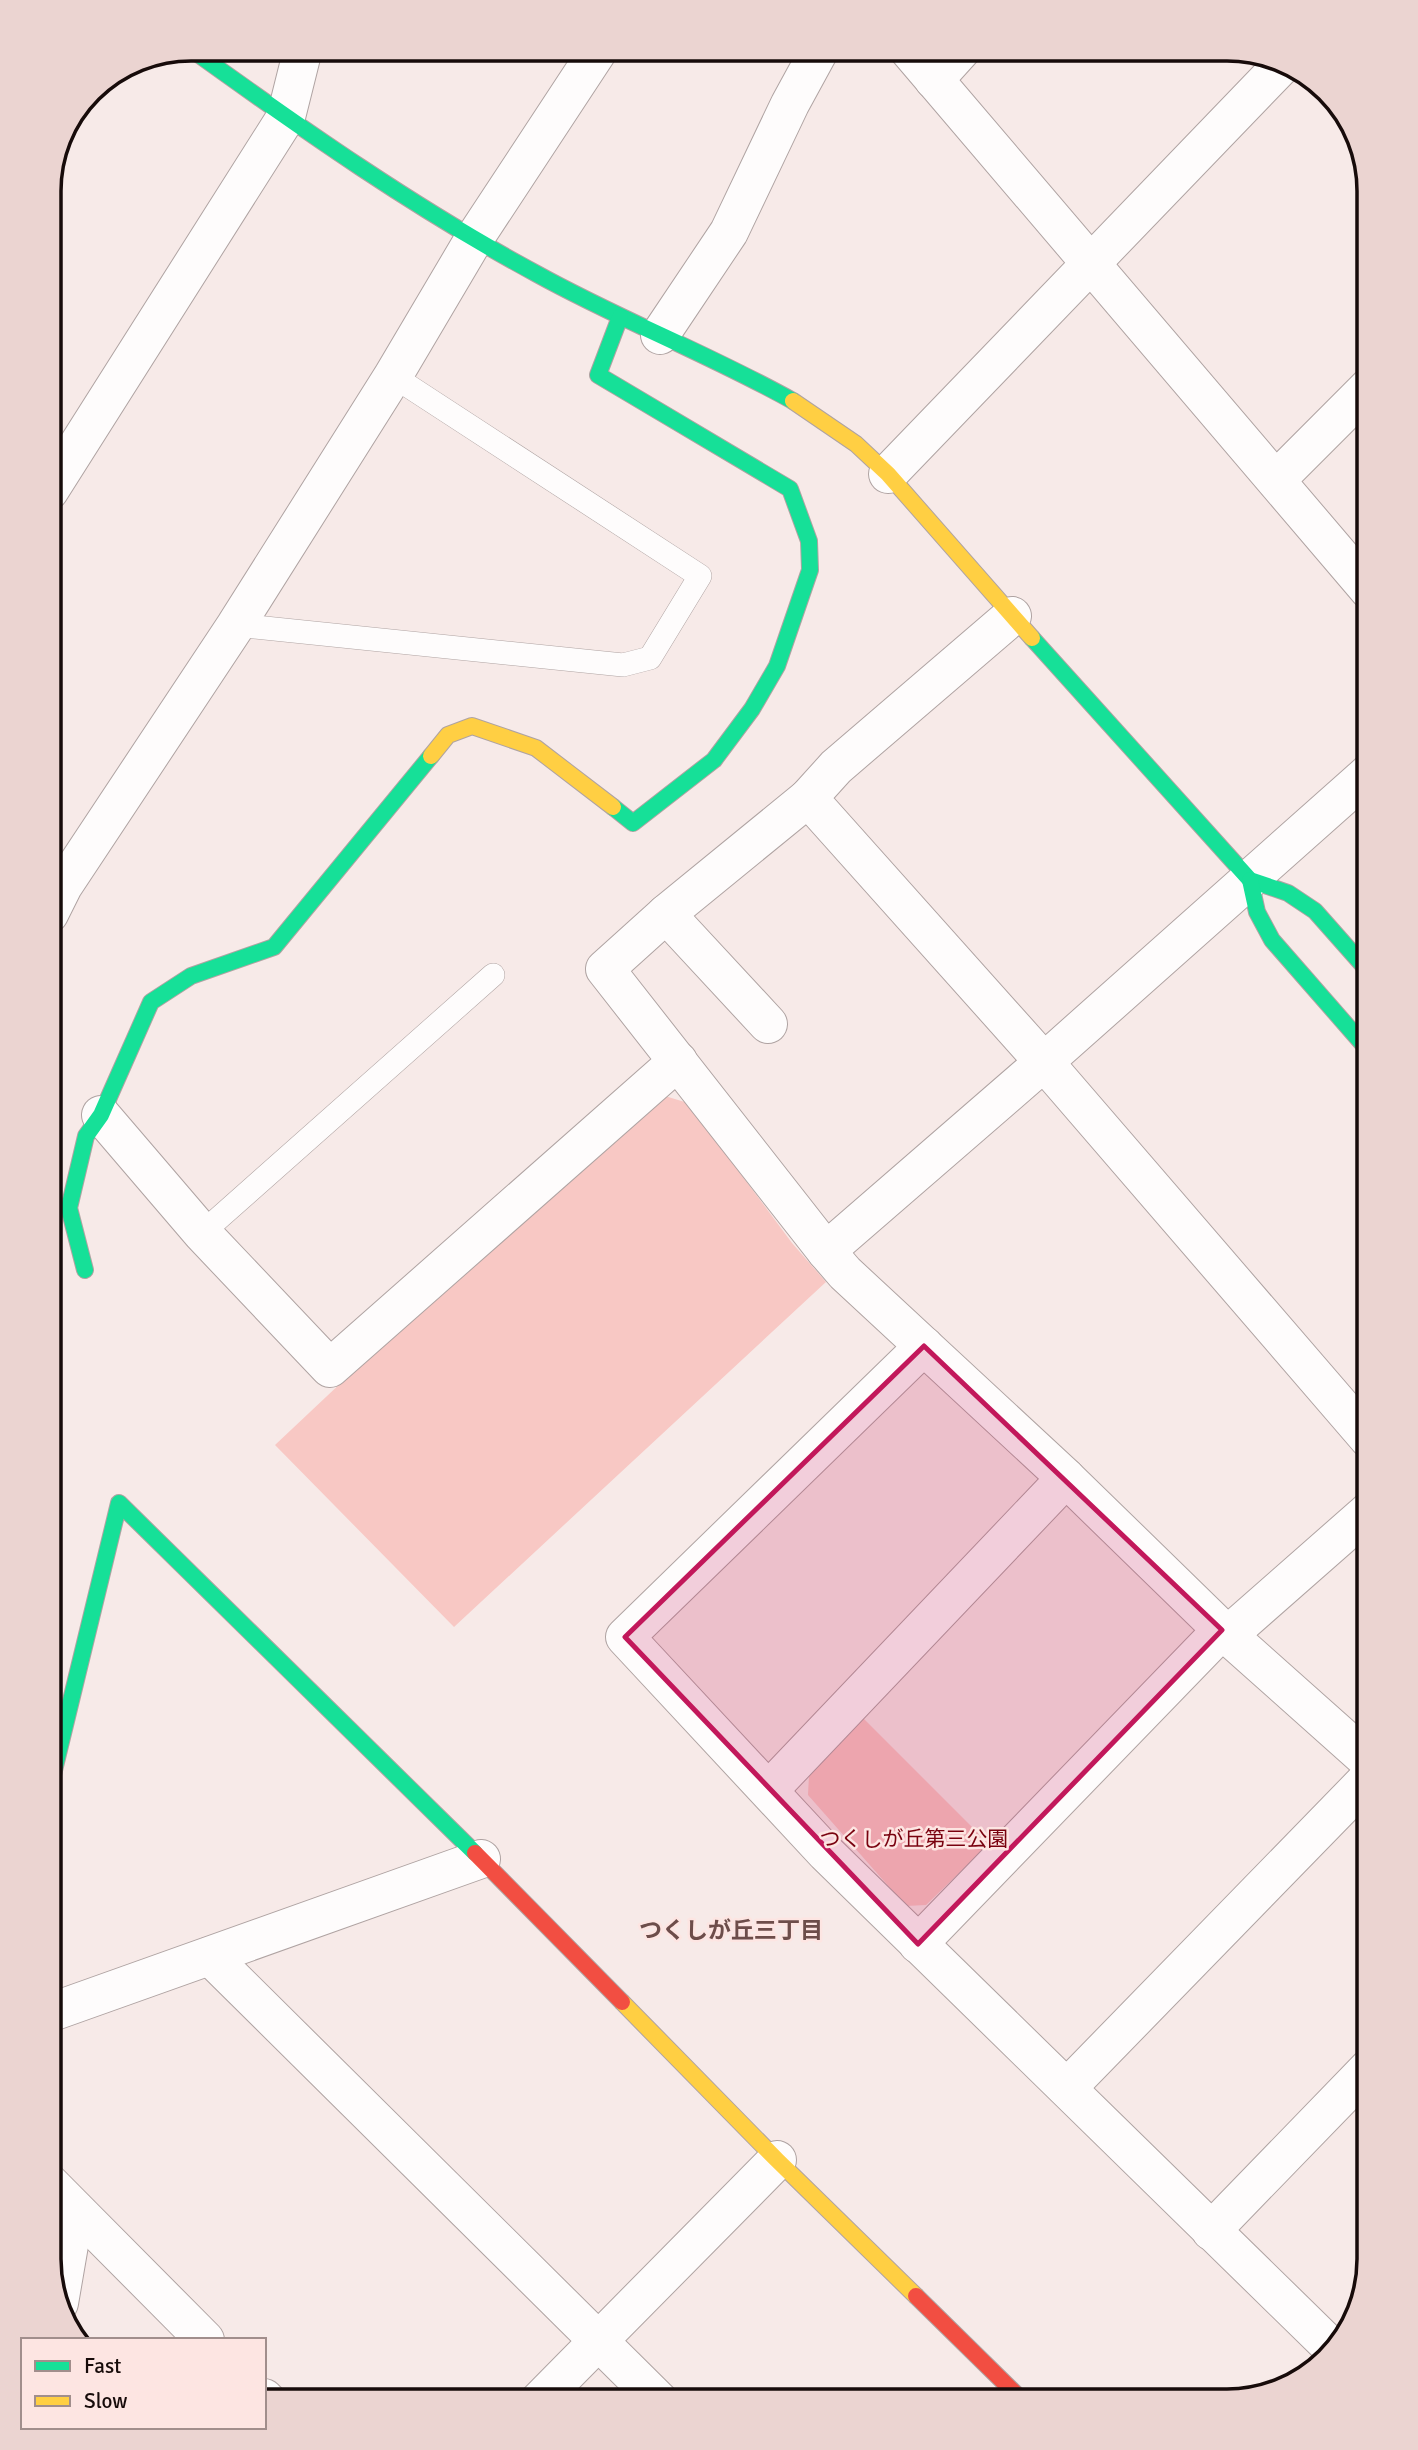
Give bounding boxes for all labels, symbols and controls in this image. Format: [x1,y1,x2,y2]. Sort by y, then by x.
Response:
park label: つくしが丘第三公園 [820,1826,1009,1852]
district label: つくしが丘三丁目 [639,1916,823,1945]
legend [21,2338,266,2429]
text: Fast [84,2353,121,2379]
text: Slow [84,2388,128,2414]

